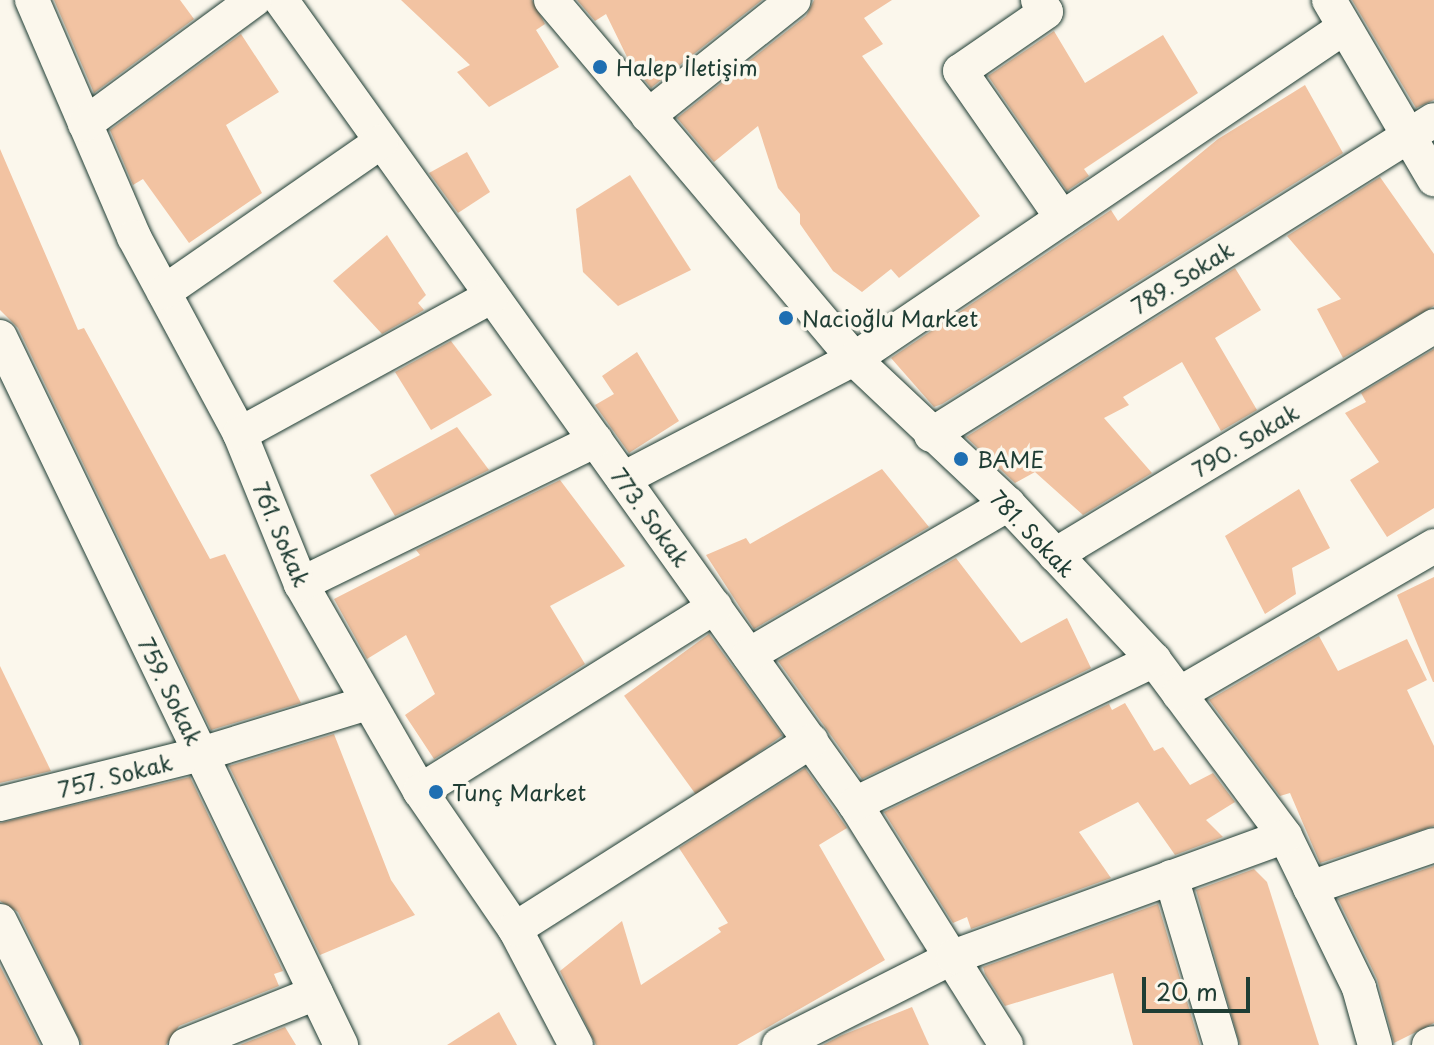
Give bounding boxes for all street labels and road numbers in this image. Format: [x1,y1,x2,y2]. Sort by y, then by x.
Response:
street label: 789. Sokak [1126,235,1238,319]
street label: 790. Sokak [1187,398,1303,482]
street label: 773. Sokak [606,462,696,572]
street label: 761. Sokak [247,476,317,592]
street label: 781. Sokak [984,483,1082,583]
street label: 759. Sokak [133,633,209,749]
street label: 757. Sokak [55,748,175,802]

